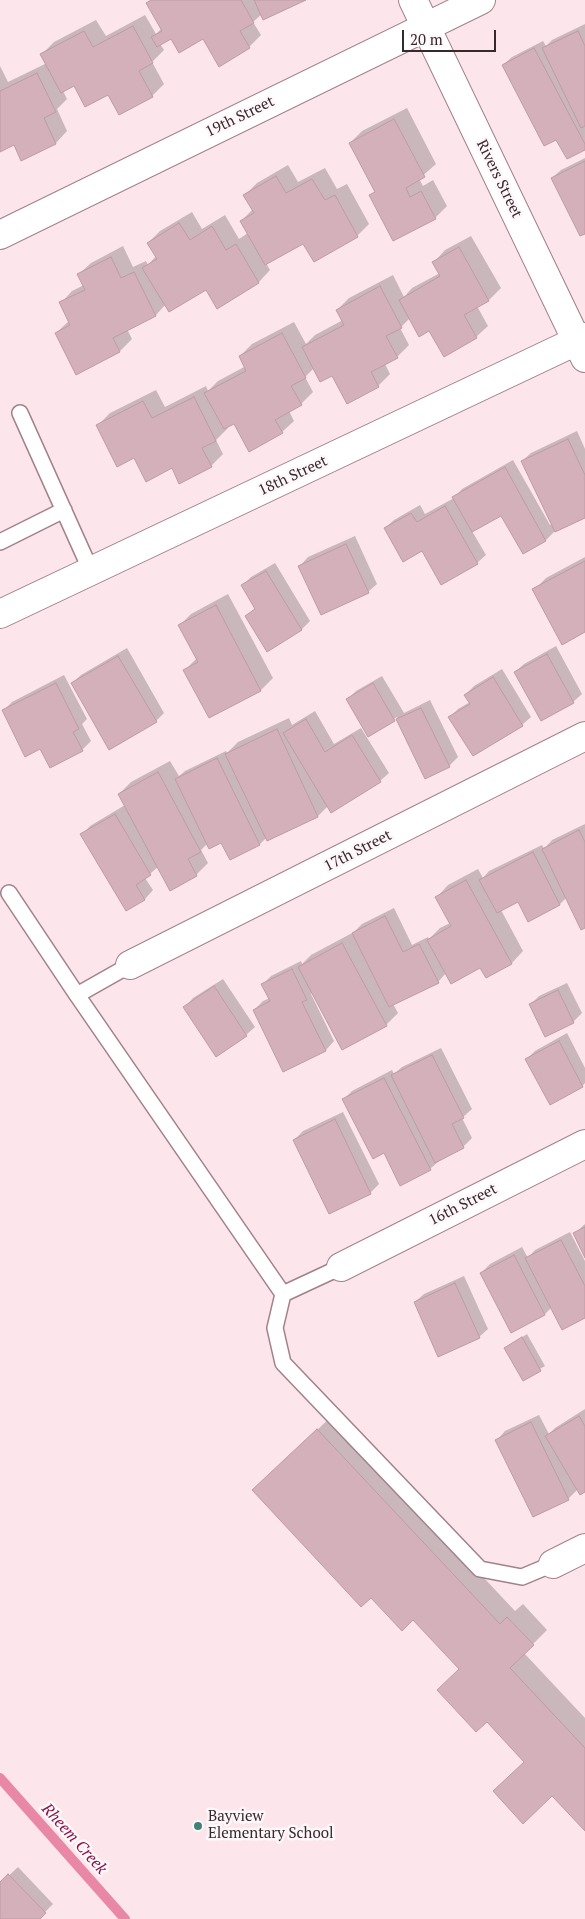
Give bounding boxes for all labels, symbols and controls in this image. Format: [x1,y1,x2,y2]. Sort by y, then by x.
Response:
scale bar [405,20,499,52]
text: 20 m [410,29,443,49]
street label: 19th Street [203,93,277,141]
street label: Rivers Street [472,137,526,221]
street label: 18th Street [256,452,330,500]
street label: 17th Street [321,826,395,876]
street label: 16th Street [426,1180,500,1230]
water label: Rheem Creek [37,1800,111,1878]
place label: Bayview Elementary School [208,1808,334,1843]
marker: Bayview Elementary School [192,1820,204,1832]

